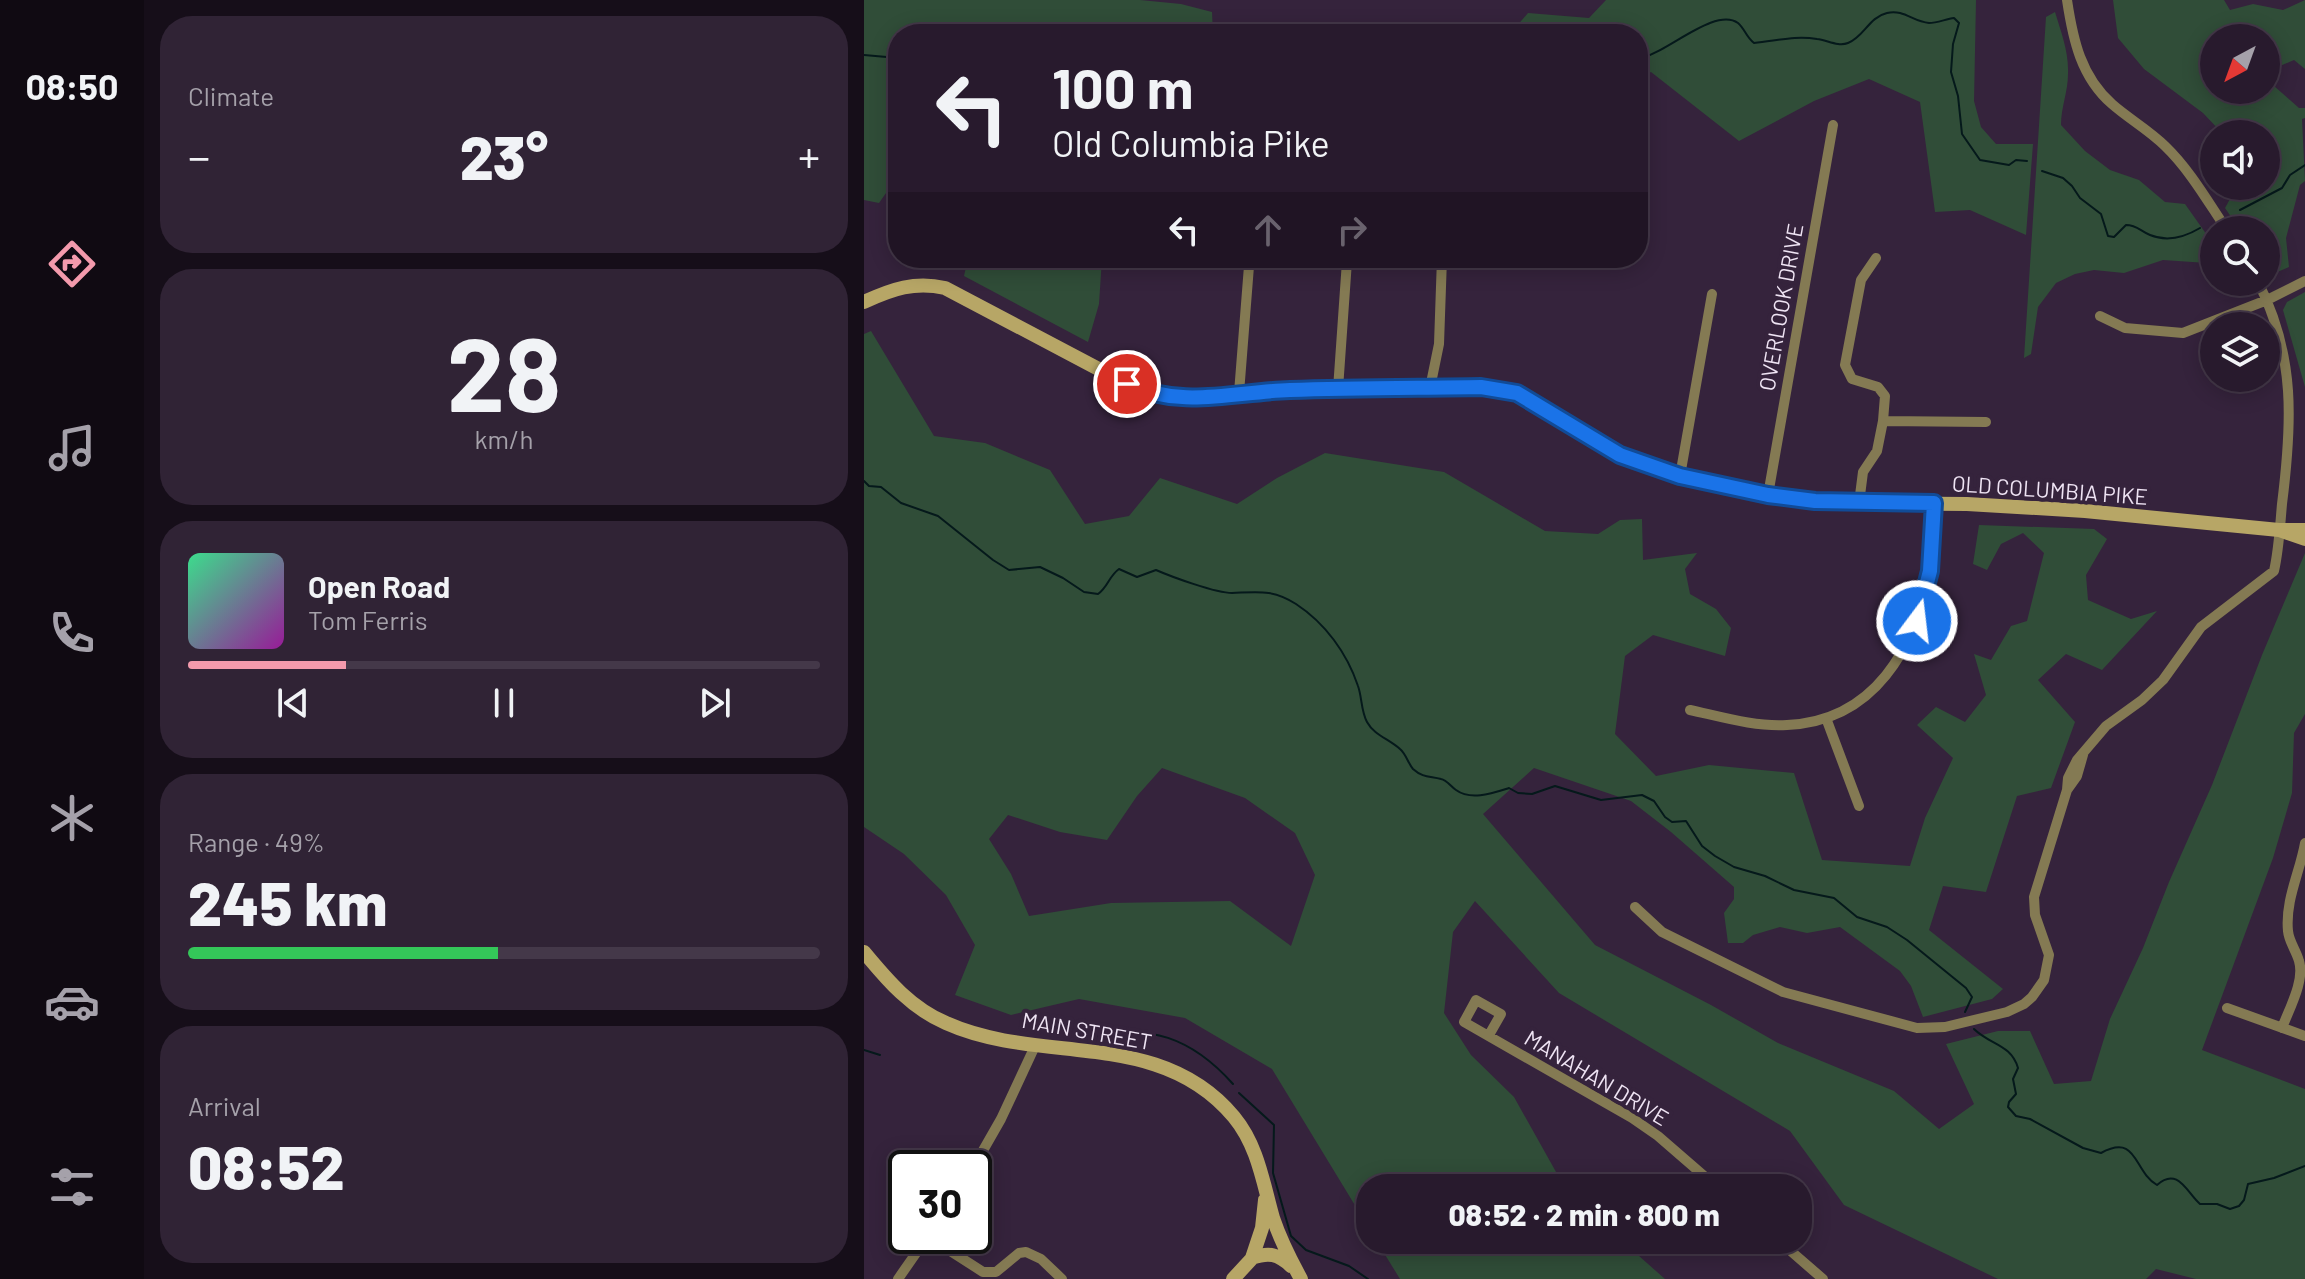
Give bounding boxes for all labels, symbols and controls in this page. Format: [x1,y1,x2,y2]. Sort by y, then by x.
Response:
north arrow [2200,24,2280,104]
map controls [2200,24,2280,392]
text: 100 m [1052,53,1194,120]
icon: left [920,56,1024,160]
text: 08:50 [25,64,119,107]
text: Climate [188,80,274,111]
text: 23° [460,120,548,192]
button: sound [2200,120,2280,200]
text: Old Columbia Pike [1052,121,1330,164]
text: − [188,129,210,182]
text: + [798,129,820,182]
icon: left [1162,208,1206,252]
icon: ahead [1246,208,1290,252]
icon: right [1330,208,1374,252]
button: search [2200,216,2280,296]
street label: OVERLOOK DRIVE [1752,221,1808,393]
icon: directions [44,236,100,292]
text: 28 [447,308,561,433]
button: layers [2200,312,2280,392]
pin [1093,350,1161,418]
icon: arrive [1105,362,1149,406]
icon: music [44,420,100,476]
text: km/h [475,423,533,454]
street label: OLD COLUMBIA PIKE [1951,469,2149,509]
text: Open Road [308,568,450,604]
position arrow [1875,579,1959,663]
text: Tom Ferris [308,604,428,635]
icon: phone [44,605,100,661]
icon: previous [271,681,315,725]
icon: pause [482,681,526,725]
icon: next [693,681,737,725]
icon: climate [44,790,100,846]
text: Range · 49% [188,826,325,857]
text: 245 km [188,866,387,938]
icon: car [44,974,100,1030]
street label: MAIN STREET [1020,1006,1154,1054]
street label: MANAHAN DRIVE [1520,1024,1674,1130]
text: Arrival [188,1090,261,1121]
text: 08:52 [188,1130,344,1202]
speed limit sign: 30 [888,1150,992,1254]
icon: filters [44,1159,100,1215]
text: 08:52 · 2 min · 800 m [1448,1196,1720,1232]

